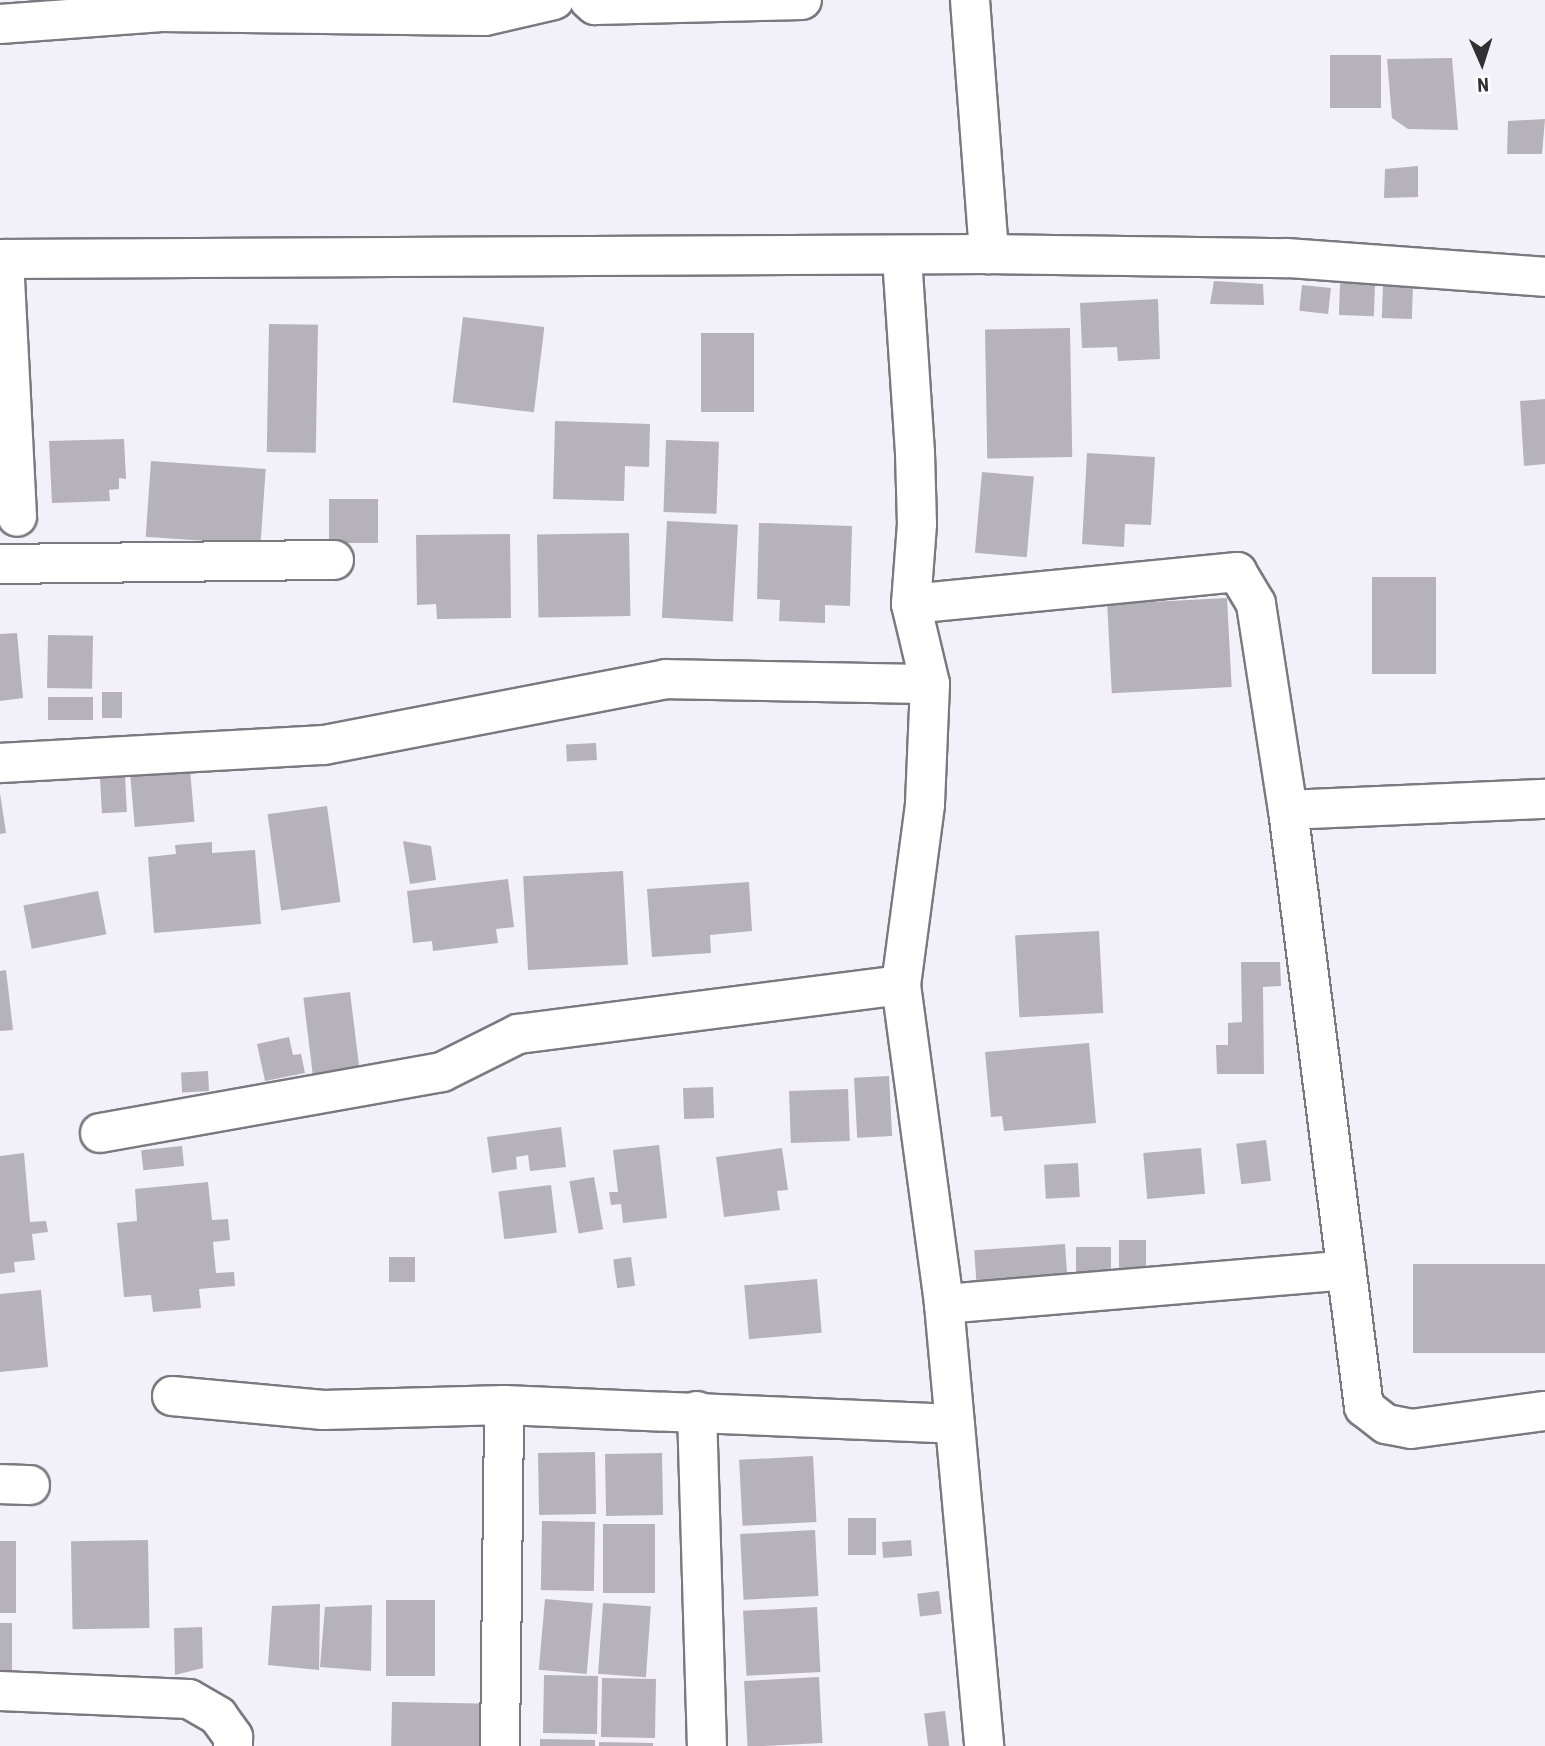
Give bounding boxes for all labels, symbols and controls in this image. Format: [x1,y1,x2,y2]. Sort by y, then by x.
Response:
north arrow [1447,28,1517,98]
text: N [1477,73,1490,96]

